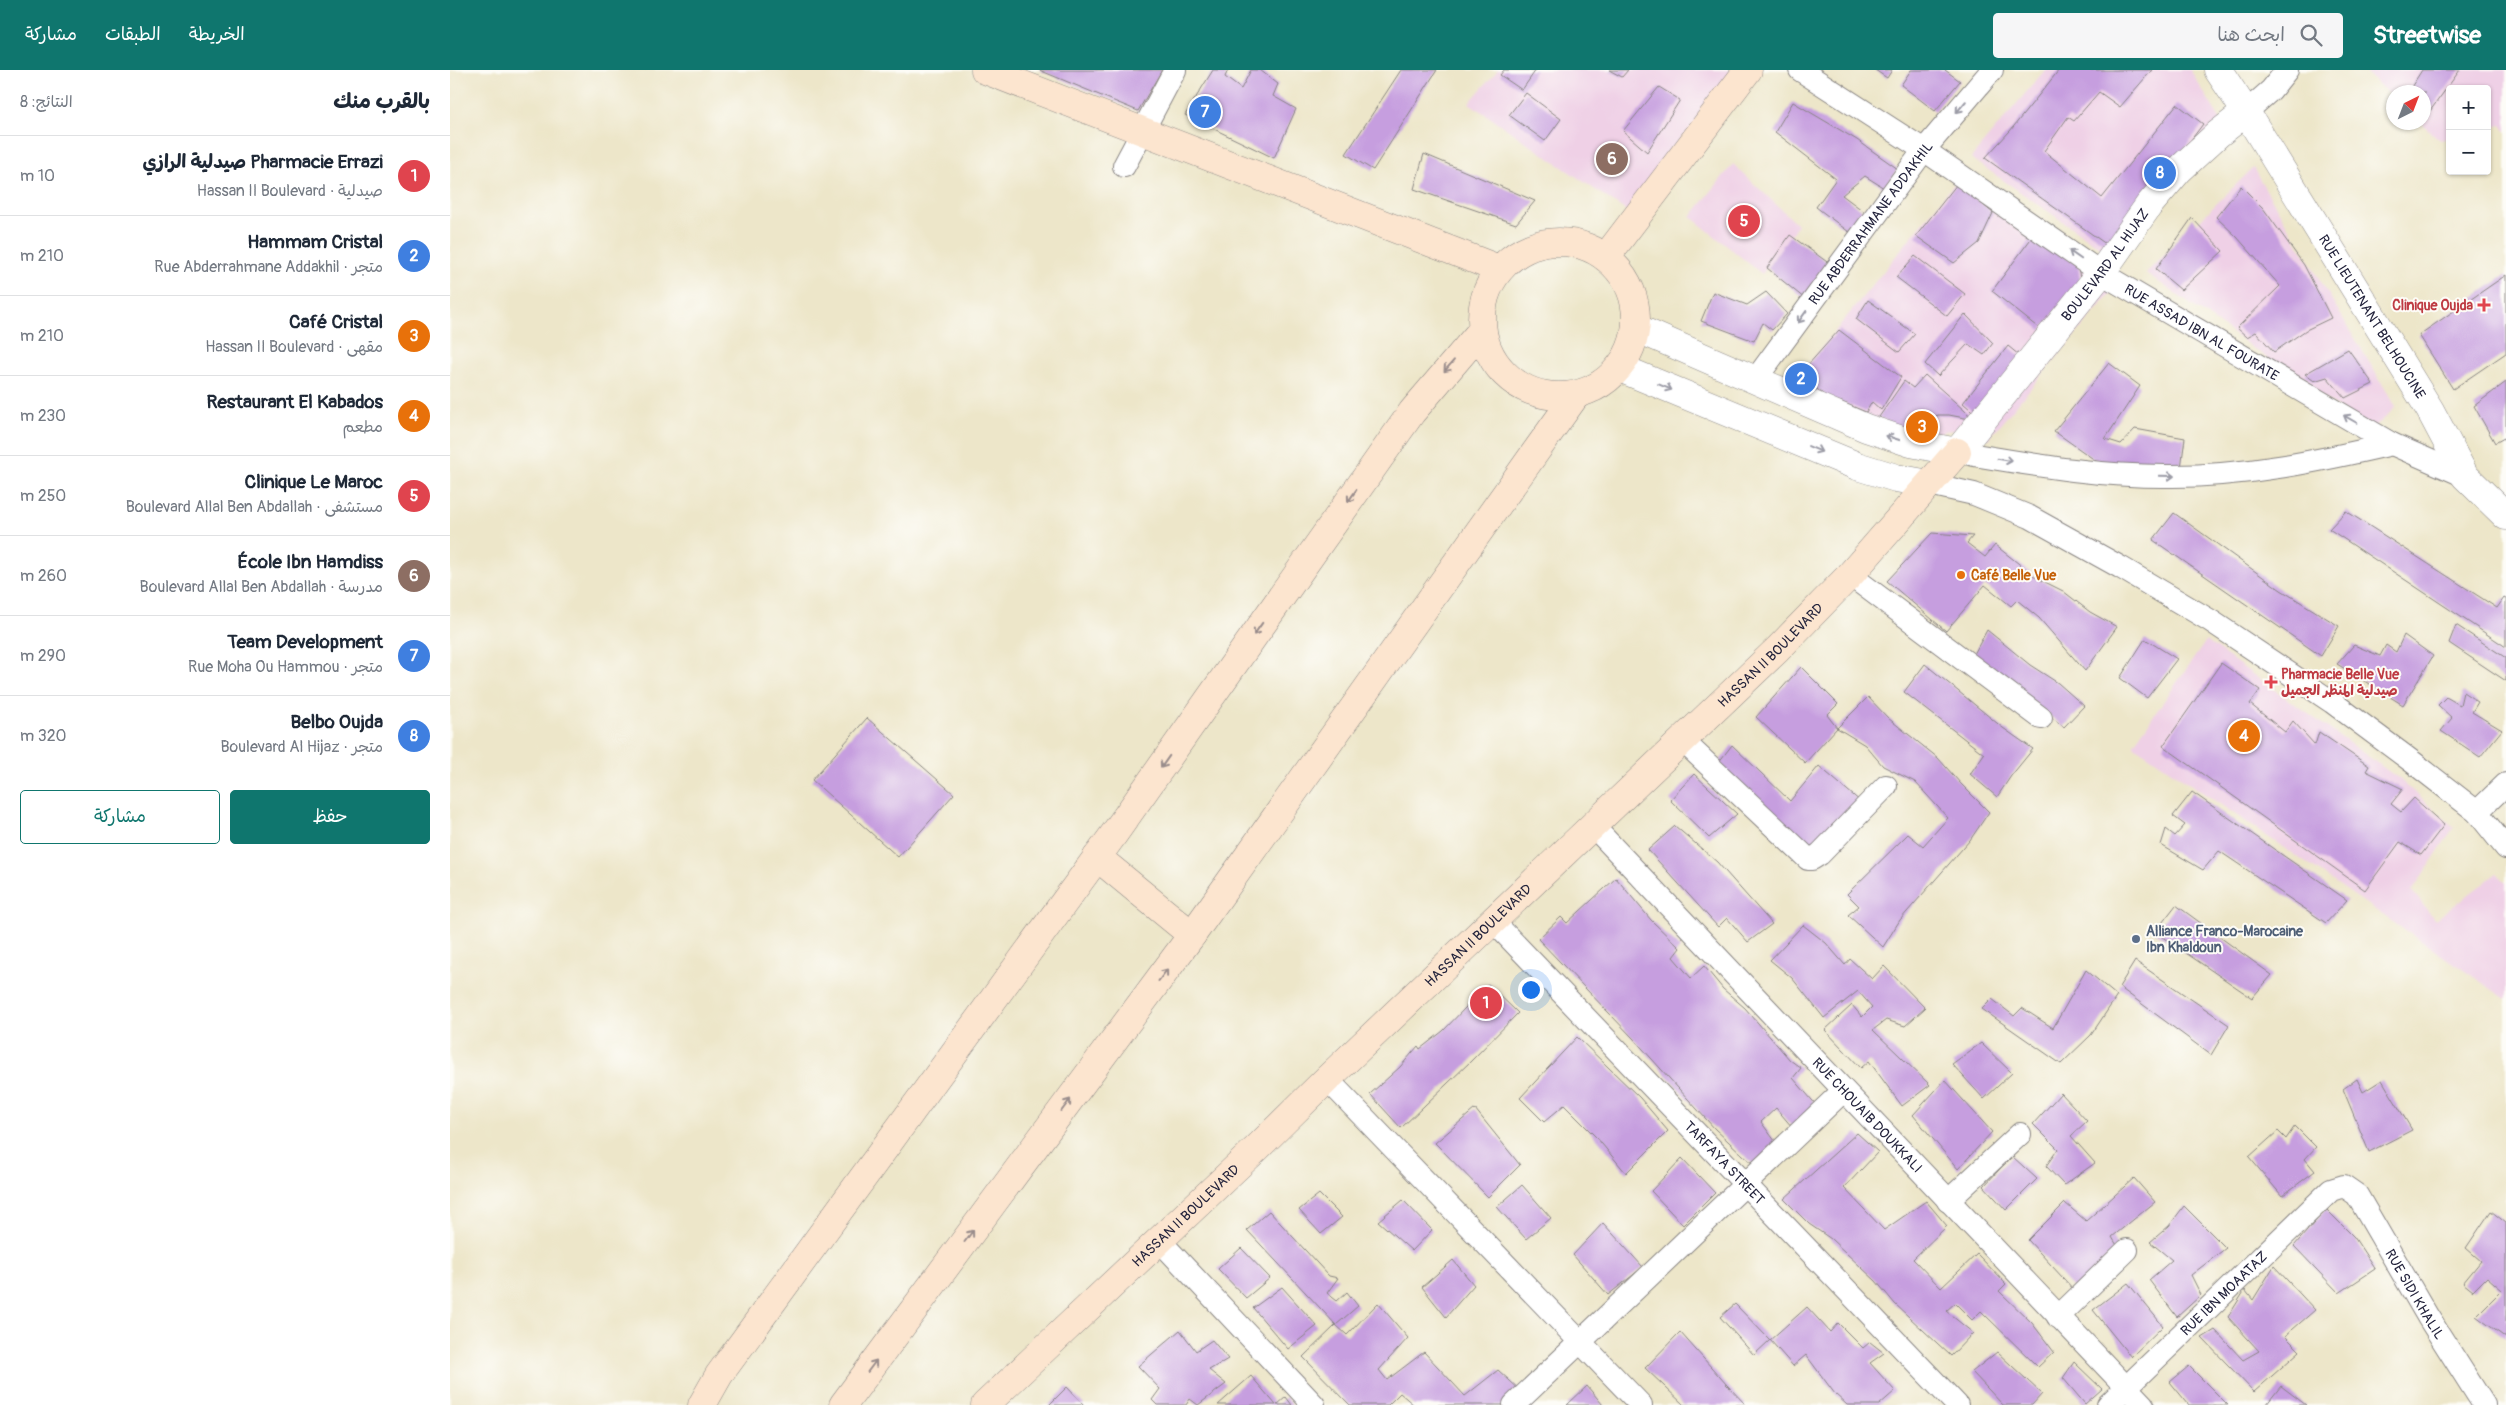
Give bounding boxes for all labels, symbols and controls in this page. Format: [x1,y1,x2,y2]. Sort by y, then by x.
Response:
search box [1993,13,2343,58]
icon: search [2297,21,2325,49]
text: Streetwise [2373,21,2481,50]
text: مشاركة [25,23,77,46]
text: الطبقات [105,23,161,46]
text: الخريطة [189,23,245,46]
text: ابحث هنا [2217,23,2285,47]
north arrow [2386,85,2431,130]
map controls [2446,85,2491,175]
button: + [2446,85,2491,130]
text: بالقرب منك [333,88,430,115]
text: النتائج: 8 [20,92,73,112]
pin: 7 [1189,93,1221,131]
one-way arrow [1955,100,1966,113]
button: − [2446,130,2491,175]
street label: RUE ABDERRAHMANE ADDAKHIL [1805,138,1937,308]
pin: 6 [1596,140,1628,178]
text: Pharmacie Errazi صيدلية الرازي [142,150,383,174]
pin: 8 [2144,154,2176,192]
text: 10 m [20,166,55,186]
text: 1 [411,166,417,186]
text: صيدلية · Hassan II Boulevard [197,181,383,201]
pin: 5 [1728,202,1760,240]
street label: BOULEVARD AL HIJAZ [2058,205,2153,324]
text: Hammam Cristal [247,230,383,254]
street label: RUE LIEUTENANT BELHOUCINE [2315,232,2429,402]
text: 210 m [20,246,64,266]
text: 2 [410,246,418,266]
one-way arrow [2069,250,2083,260]
text: متجر · Rue Abderrahmane Addakhil [154,257,383,277]
street label: RUE ASSAD IBN AL FOURATE [2121,281,2282,385]
place label: Clinique Oujda [2392,297,2473,314]
marker: Clinique Oujda [2477,298,2491,312]
text: Café Cristal [289,310,383,334]
one-way arrow [1797,310,1807,324]
text: 210 m [20,326,64,346]
text: 3 [410,326,418,346]
text: مقهى · Hassan II Boulevard [205,337,383,357]
one-way arrow [1444,360,1455,373]
pin: 2 [1785,360,1817,398]
one-way arrow [1657,382,1672,392]
text: Restaurant El Kabados [206,390,383,414]
text: 230 m [20,406,66,426]
text: 4 [409,406,419,426]
pin: 3 [1906,408,1938,446]
one-way arrow [2343,413,2358,423]
text: مطعم [343,417,383,437]
one-way arrow [1885,432,1901,442]
one-way arrow [1807,445,1822,454]
one-way arrow [1997,456,2013,466]
text: Clinique Le Maroc [245,470,383,494]
one-way arrow [2158,471,2175,481]
text: 250 m [20,486,66,506]
text: 5 [410,486,418,506]
one-way arrow [1347,489,1357,503]
text: مستشفى · Boulevard Allal Ben Abdallah [126,497,383,517]
text: École Ibn Hamdiss [238,550,383,574]
text: 260 m [20,566,67,586]
text: 6 [409,566,419,586]
place label: Café Belle Vue [1971,567,2057,584]
marker: Café Belle Vue [1955,569,1967,581]
text: مدرسة · Boulevard Allal Ben Abdallah [140,577,383,597]
street label: HASSAN II BOULEVARD [1714,599,1827,711]
one-way arrow [1253,622,1263,636]
text: Team Development [227,630,383,654]
text: 290 m [20,646,66,666]
text: 7 [410,646,418,666]
text: متجر · Rue Moha Ou Hammou [188,657,383,677]
place label: Pharmacie Belle Vue صيدلية المنظر الجميل [2281,666,2400,699]
marker: Pharmacie Belle Vue صيدلية المنظر الجميل [2265,676,2277,688]
text: Belbo Oujda [291,710,383,734]
pin: 4 [2228,717,2260,755]
text: 320 m [20,726,67,746]
text: 8 [410,726,418,746]
text: متجر · Boulevard Al Hijaz [220,737,383,757]
one-way arrow [1160,755,1170,769]
button: مشاركة [20,790,220,844]
button: حفظ [230,790,430,844]
street label: HASSAN II BOULEVARD [1421,880,1535,990]
place label: Alliance Franco-Marocaine Ibn Khaldoun [2146,923,2304,956]
marker: Alliance Franco-Marocaine Ibn Khaldoun [2130,933,2142,945]
one-way arrow [1158,968,1168,982]
your location [1518,977,1544,1003]
pin: 1 [1470,984,1502,1022]
street label: RUE CHOUAIB DOUKKALI [1809,1054,1926,1176]
one-way arrow [1061,1098,1071,1112]
street label: TARFAYA STREET [1680,1118,1768,1208]
street label: HASSAN II BOULEVARD [1129,1161,1243,1271]
one-way arrow [964,1229,974,1243]
street label: RUE SIDI KHALIL [2381,1246,2448,1343]
street label: RUE IBN MOAATAZ [2177,1248,2272,1339]
one-way arrow [867,1359,877,1373]

